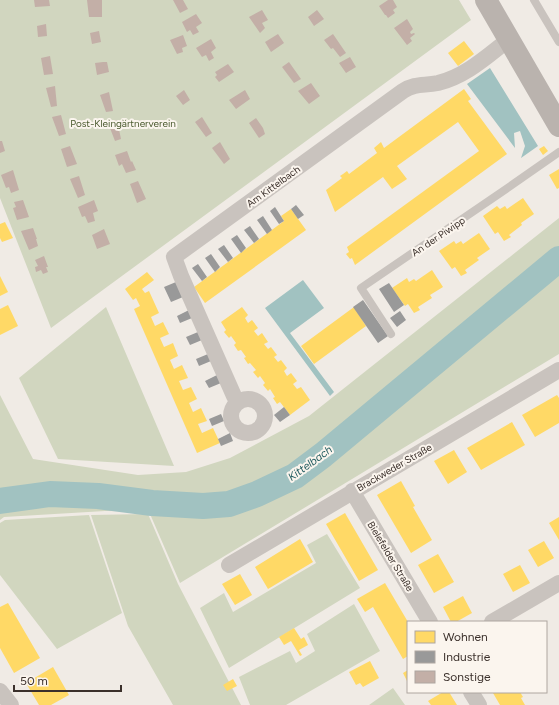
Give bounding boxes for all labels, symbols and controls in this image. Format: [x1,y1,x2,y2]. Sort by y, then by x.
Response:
park label: Post-Kleingärtnerverein [70,117,176,130]
street label: Am Kittelbach [244,162,303,210]
street label: An der Piwipp [409,214,468,259]
street label: Brackweder Straße [354,440,435,494]
water label: Kittelbach [286,443,335,484]
street label: Bielefelder Straße [365,519,417,594]
legend [407,621,547,693]
text: Wohnen [443,630,488,644]
text: Industrie [443,650,491,664]
scale bar [14,667,121,693]
text: Sonstige [443,670,491,684]
text: 50 m [20,674,48,688]

